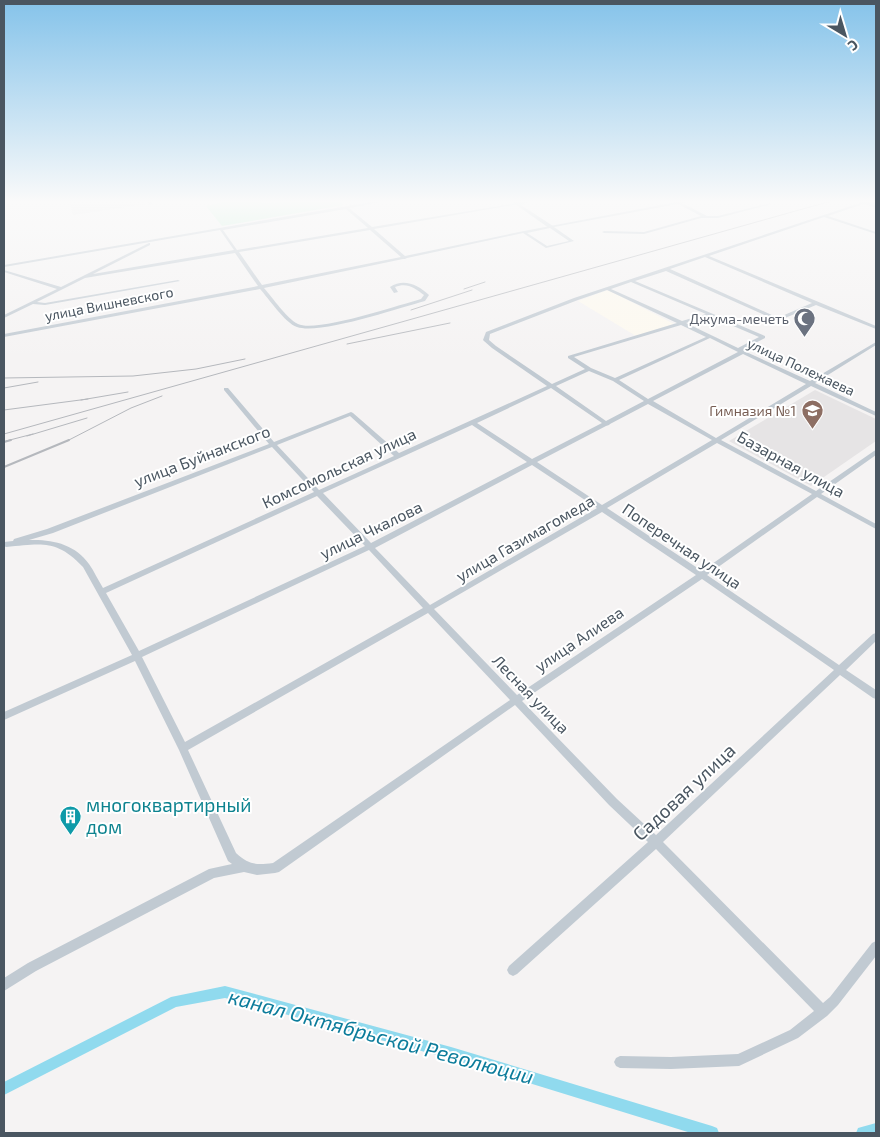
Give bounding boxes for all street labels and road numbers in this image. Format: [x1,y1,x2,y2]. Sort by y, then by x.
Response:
street label: улица Вишневского [43,283,175,324]
street label: улица Полежаева [745,334,858,399]
street label: улица Буйнакского [131,421,273,491]
street label: Комсомольская улица [259,423,419,513]
street label: Базарная улица [734,426,848,502]
street label: улица Газимагомеда [452,490,598,586]
street label: улица Чкалова [317,497,425,563]
street label: Поперечная улица [619,499,745,593]
street label: улица Алиева [531,602,627,676]
street label: Лесная улица [488,650,574,738]
street label: Садовая улица [628,738,740,846]

